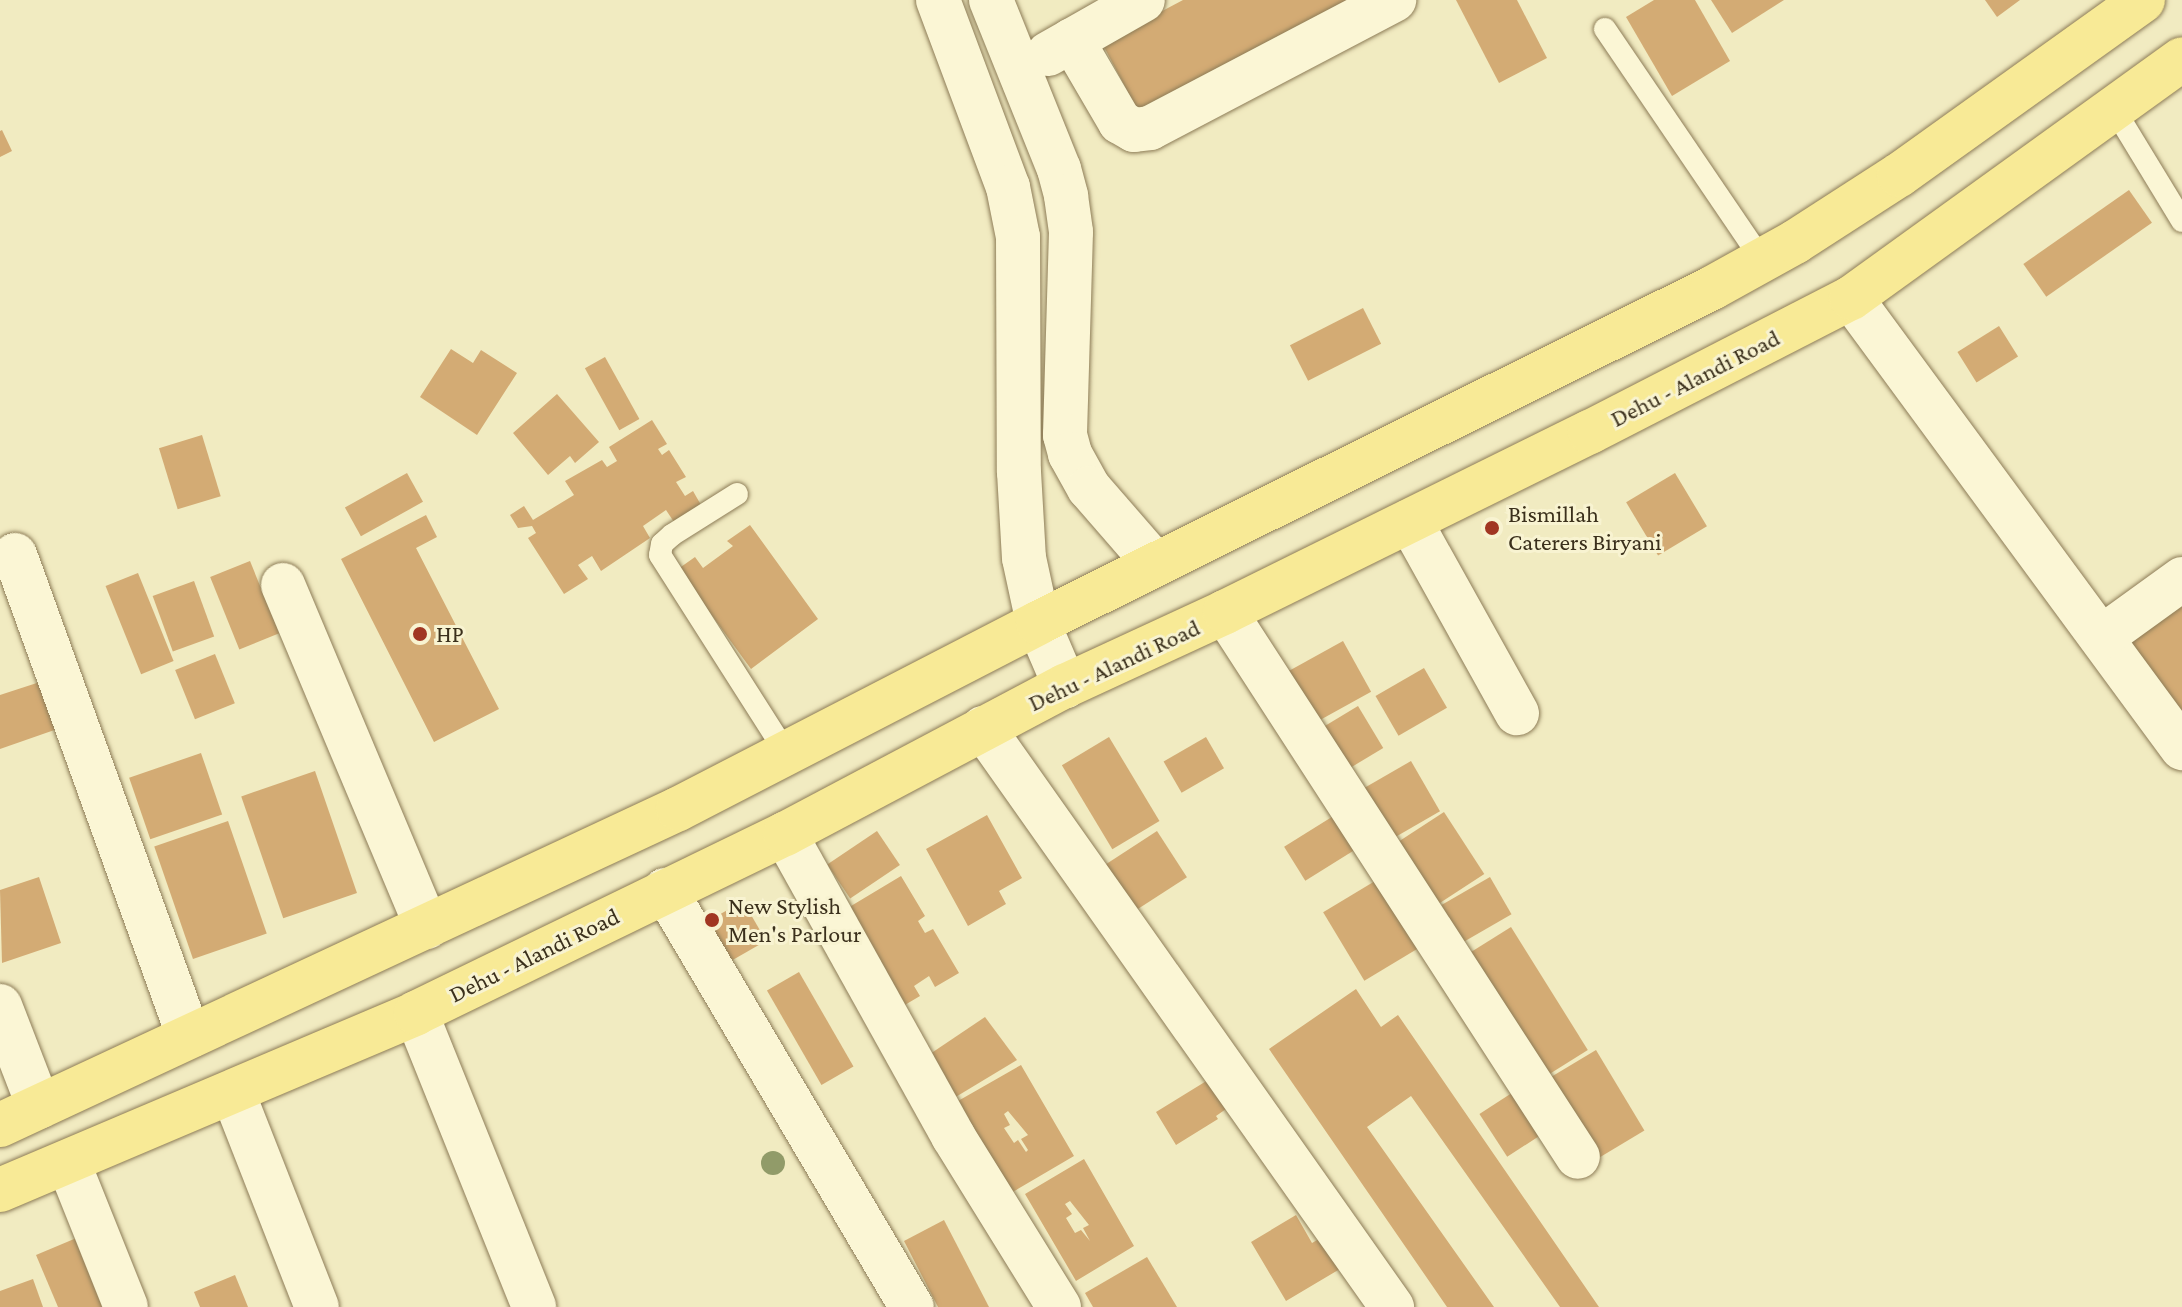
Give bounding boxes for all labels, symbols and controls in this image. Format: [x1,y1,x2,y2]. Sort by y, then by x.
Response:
street label: Dehu - Alandi Road [1606,323,1784,433]
place label: Bismillah Caterers Biryani [1508,500,1661,556]
marker: Bismillah Caterers Biryani [1483,519,1501,537]
street label: Dehu - Alandi Road [1024,613,1204,717]
place label: HP [436,620,464,648]
marker: HP [411,625,429,643]
place label: New Stylish Men's Parlour [728,892,861,948]
street label: Dehu - Alandi Road [444,901,624,1009]
marker: New Stylish Men's Parlour [703,911,721,929]

